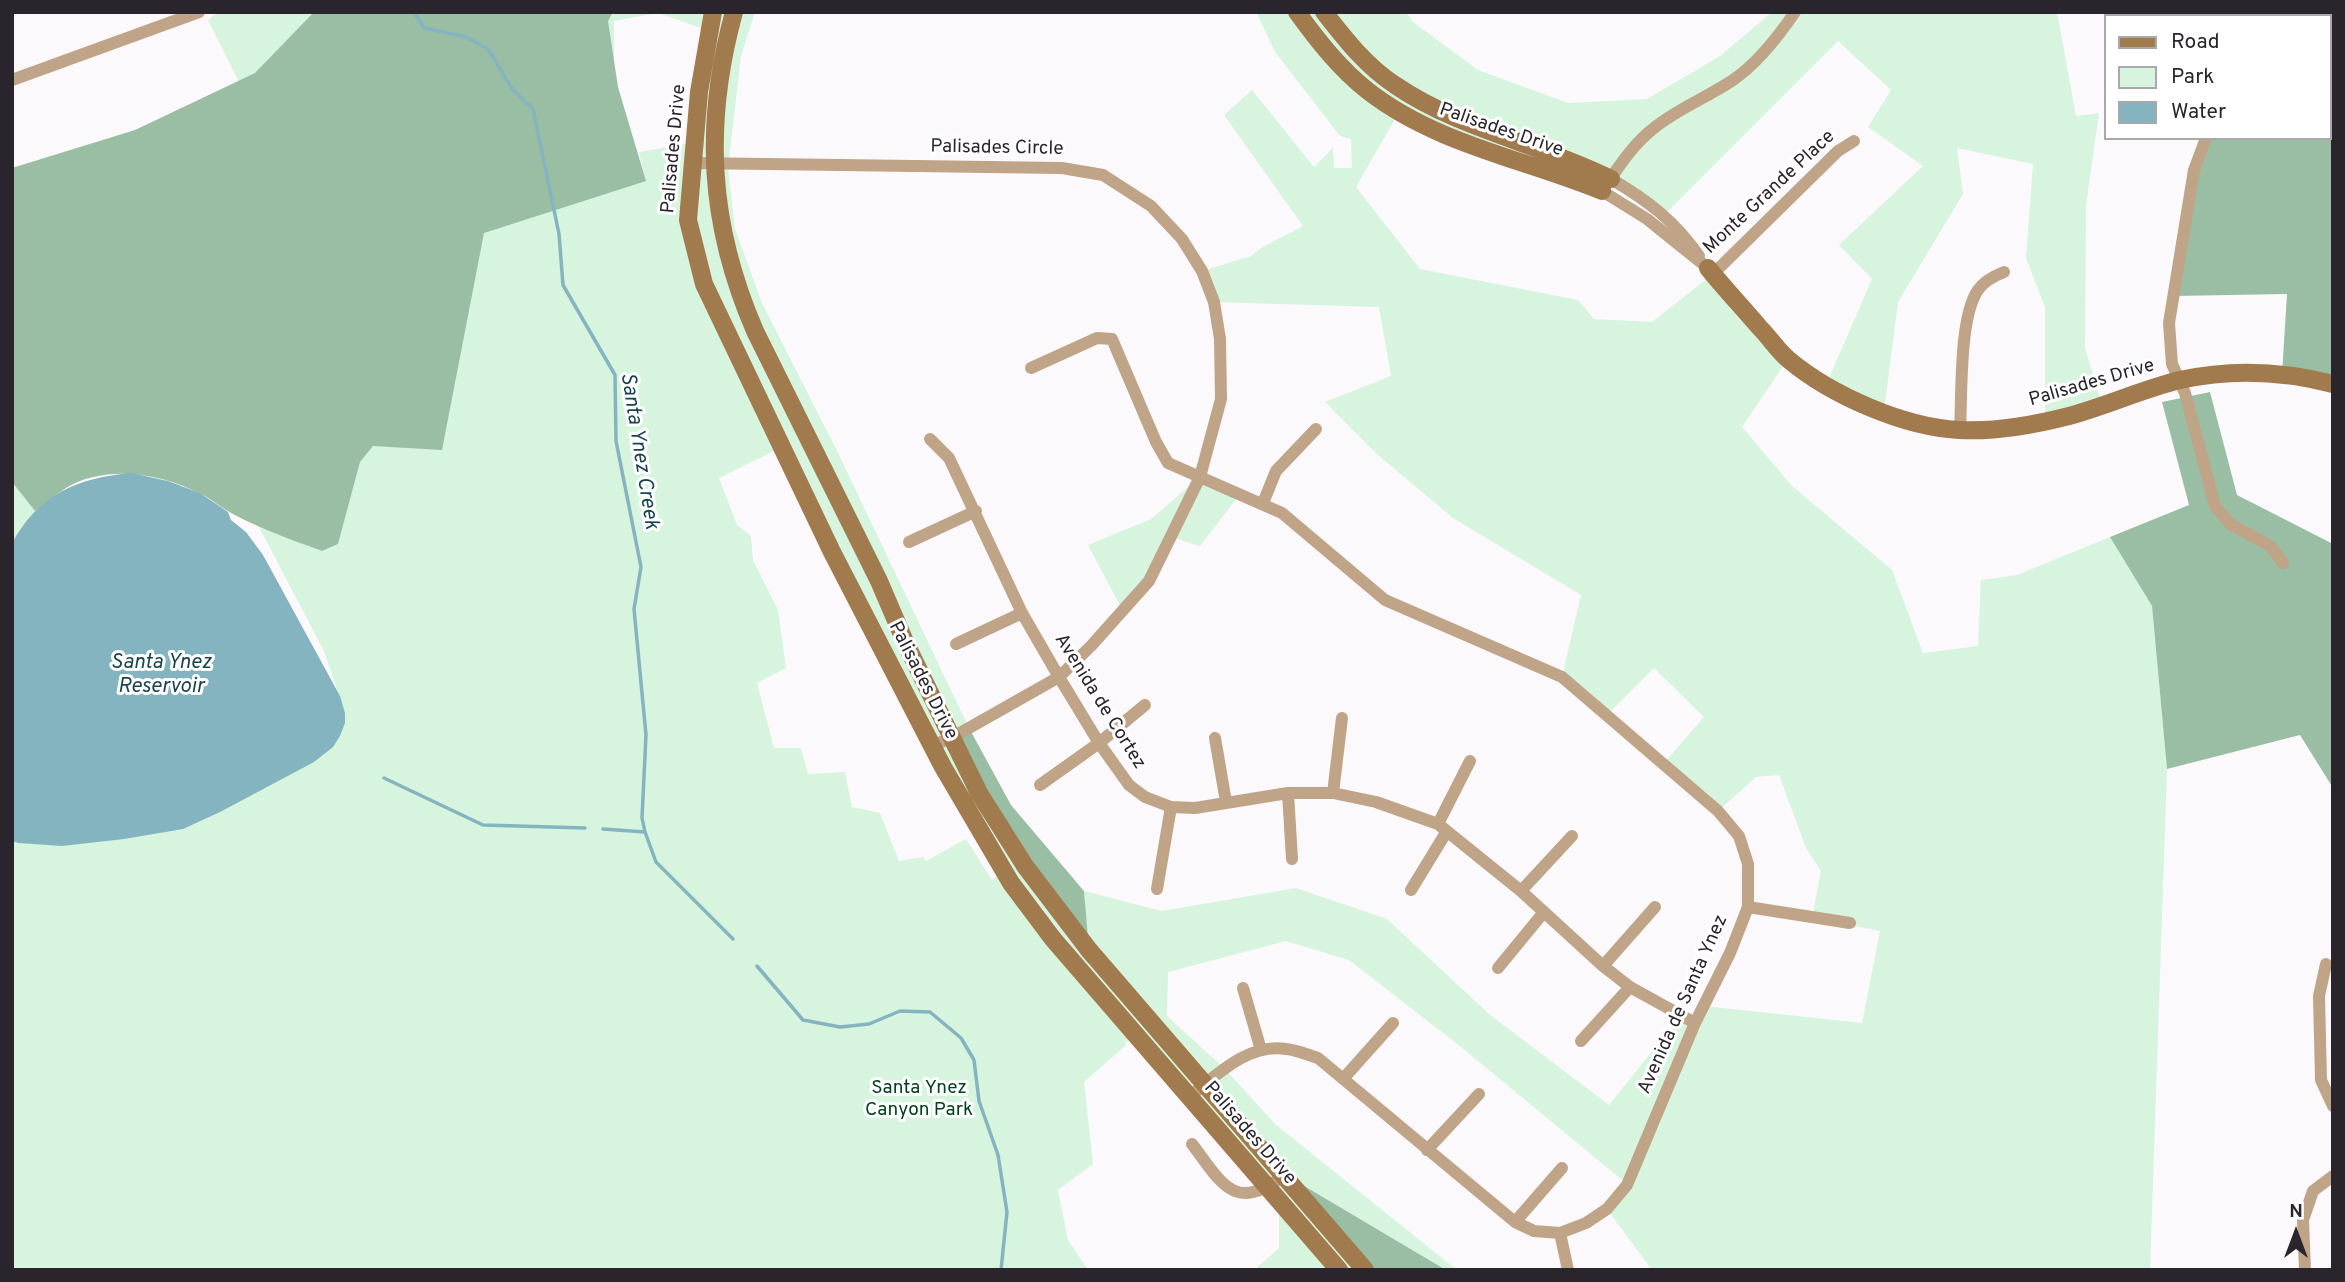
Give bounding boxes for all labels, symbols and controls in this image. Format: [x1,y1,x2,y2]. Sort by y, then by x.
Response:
legend [2104,14,2331,140]
text: Road [2171,29,2220,56]
text: Park [2171,64,2214,91]
street label: Palisades Drive [658,84,692,214]
street label: Palisades Drive [1436,99,1566,163]
text: Water [2171,99,2226,126]
street label: Monte Grande Place [1699,126,1841,260]
street label: Palisades Circle [930,136,1064,162]
street label: Palisades Drive [2027,355,2157,413]
water label: Santa Ynez Creek [613,371,663,531]
street label: Palisades Drive [882,618,962,744]
street label: Avenida de Cortez [1048,630,1150,774]
water label: Santa Ynez Reservoir [111,651,211,701]
street label: Avenida de Santa Ynez [1634,912,1734,1098]
park label: Santa Ynez Canyon Park [865,1078,973,1122]
street label: Palisades Drive [1198,1078,1300,1190]
north arrow [2261,1198,2331,1268]
text: N [2289,1200,2303,1224]

